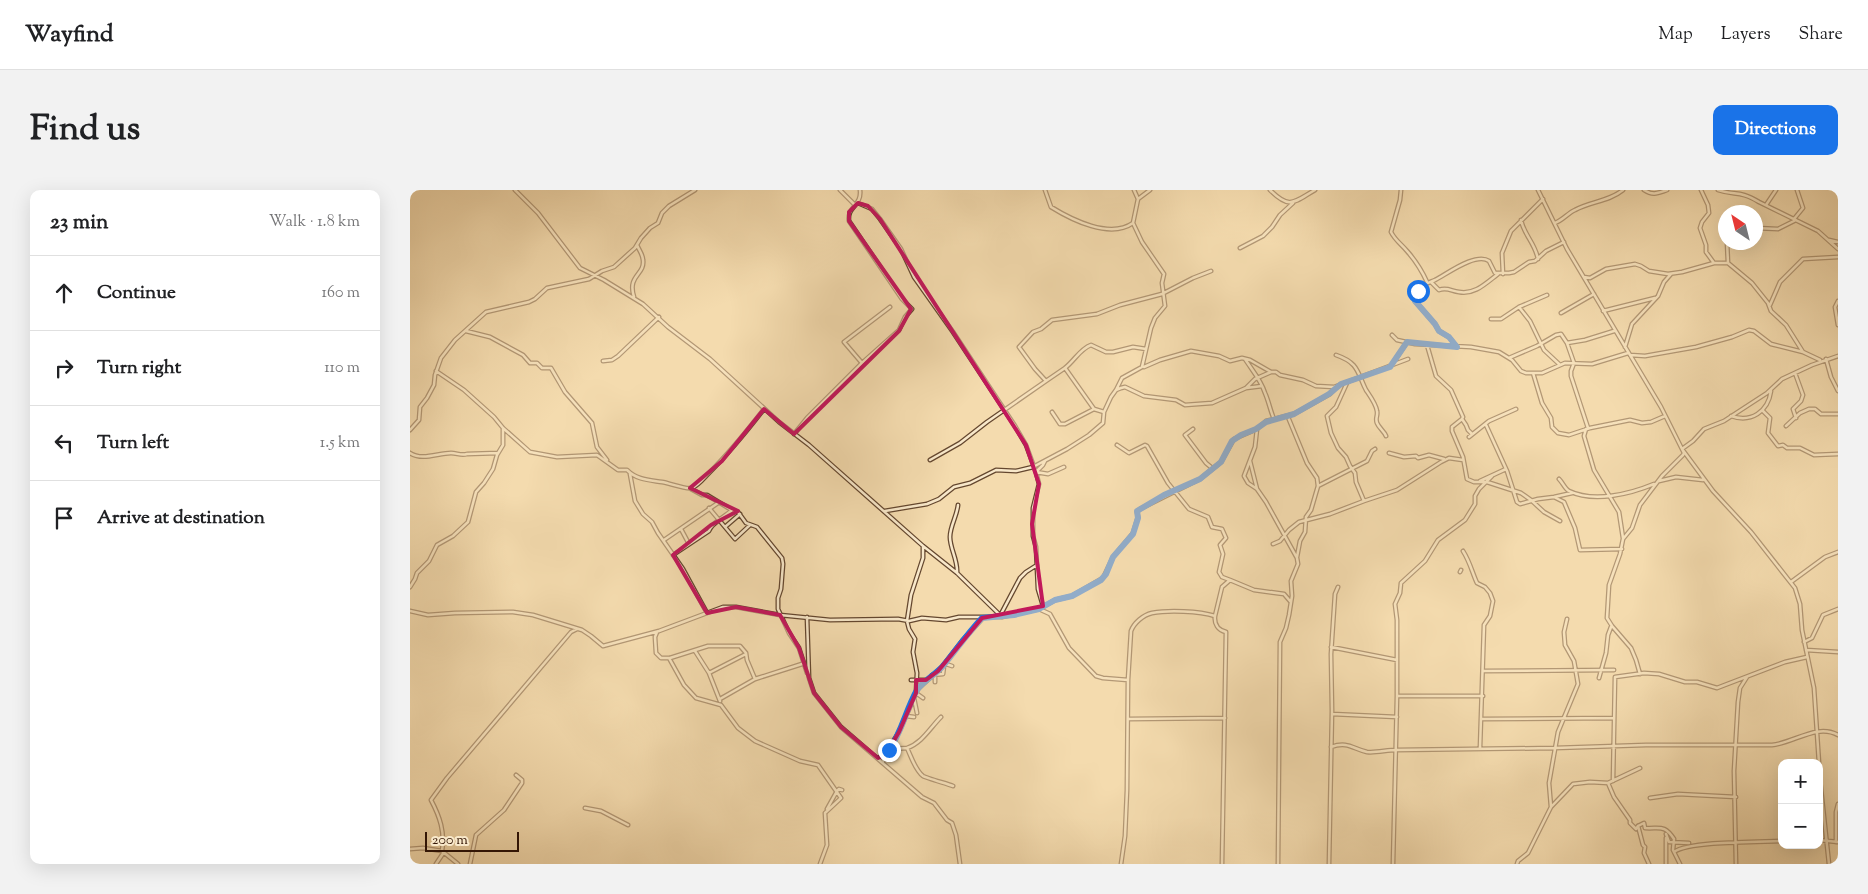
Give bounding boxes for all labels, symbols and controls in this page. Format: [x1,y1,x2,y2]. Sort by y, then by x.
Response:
text: Wayfind [25,18,113,52]
text: Map [1658,22,1693,48]
text: Layers [1721,22,1771,48]
text: Share [1799,22,1843,48]
text: Find us [30,105,140,156]
button: Directions [1713,105,1838,155]
north arrow [1718,205,1763,250]
text: 23 min [50,208,109,238]
text: Walk · 1.8 km [269,211,360,234]
icon: ahead [50,279,78,307]
text: Continue [97,280,176,307]
route start [1407,280,1430,303]
text: 160 m [322,282,360,305]
icon: right [50,354,78,382]
text: Turn right [97,355,181,382]
text: 110 m [324,357,360,380]
icon: left [50,429,78,457]
text: Turn left [97,430,169,457]
text: 1.5 km [320,432,360,455]
icon: arrive [50,504,78,532]
text: Arrive at destination [97,505,265,532]
route end [878,739,901,762]
map controls [1778,759,1823,849]
button: + [1778,759,1823,804]
button: − [1778,804,1823,849]
scale bar [425,829,519,852]
text: 200 m [432,831,468,851]

